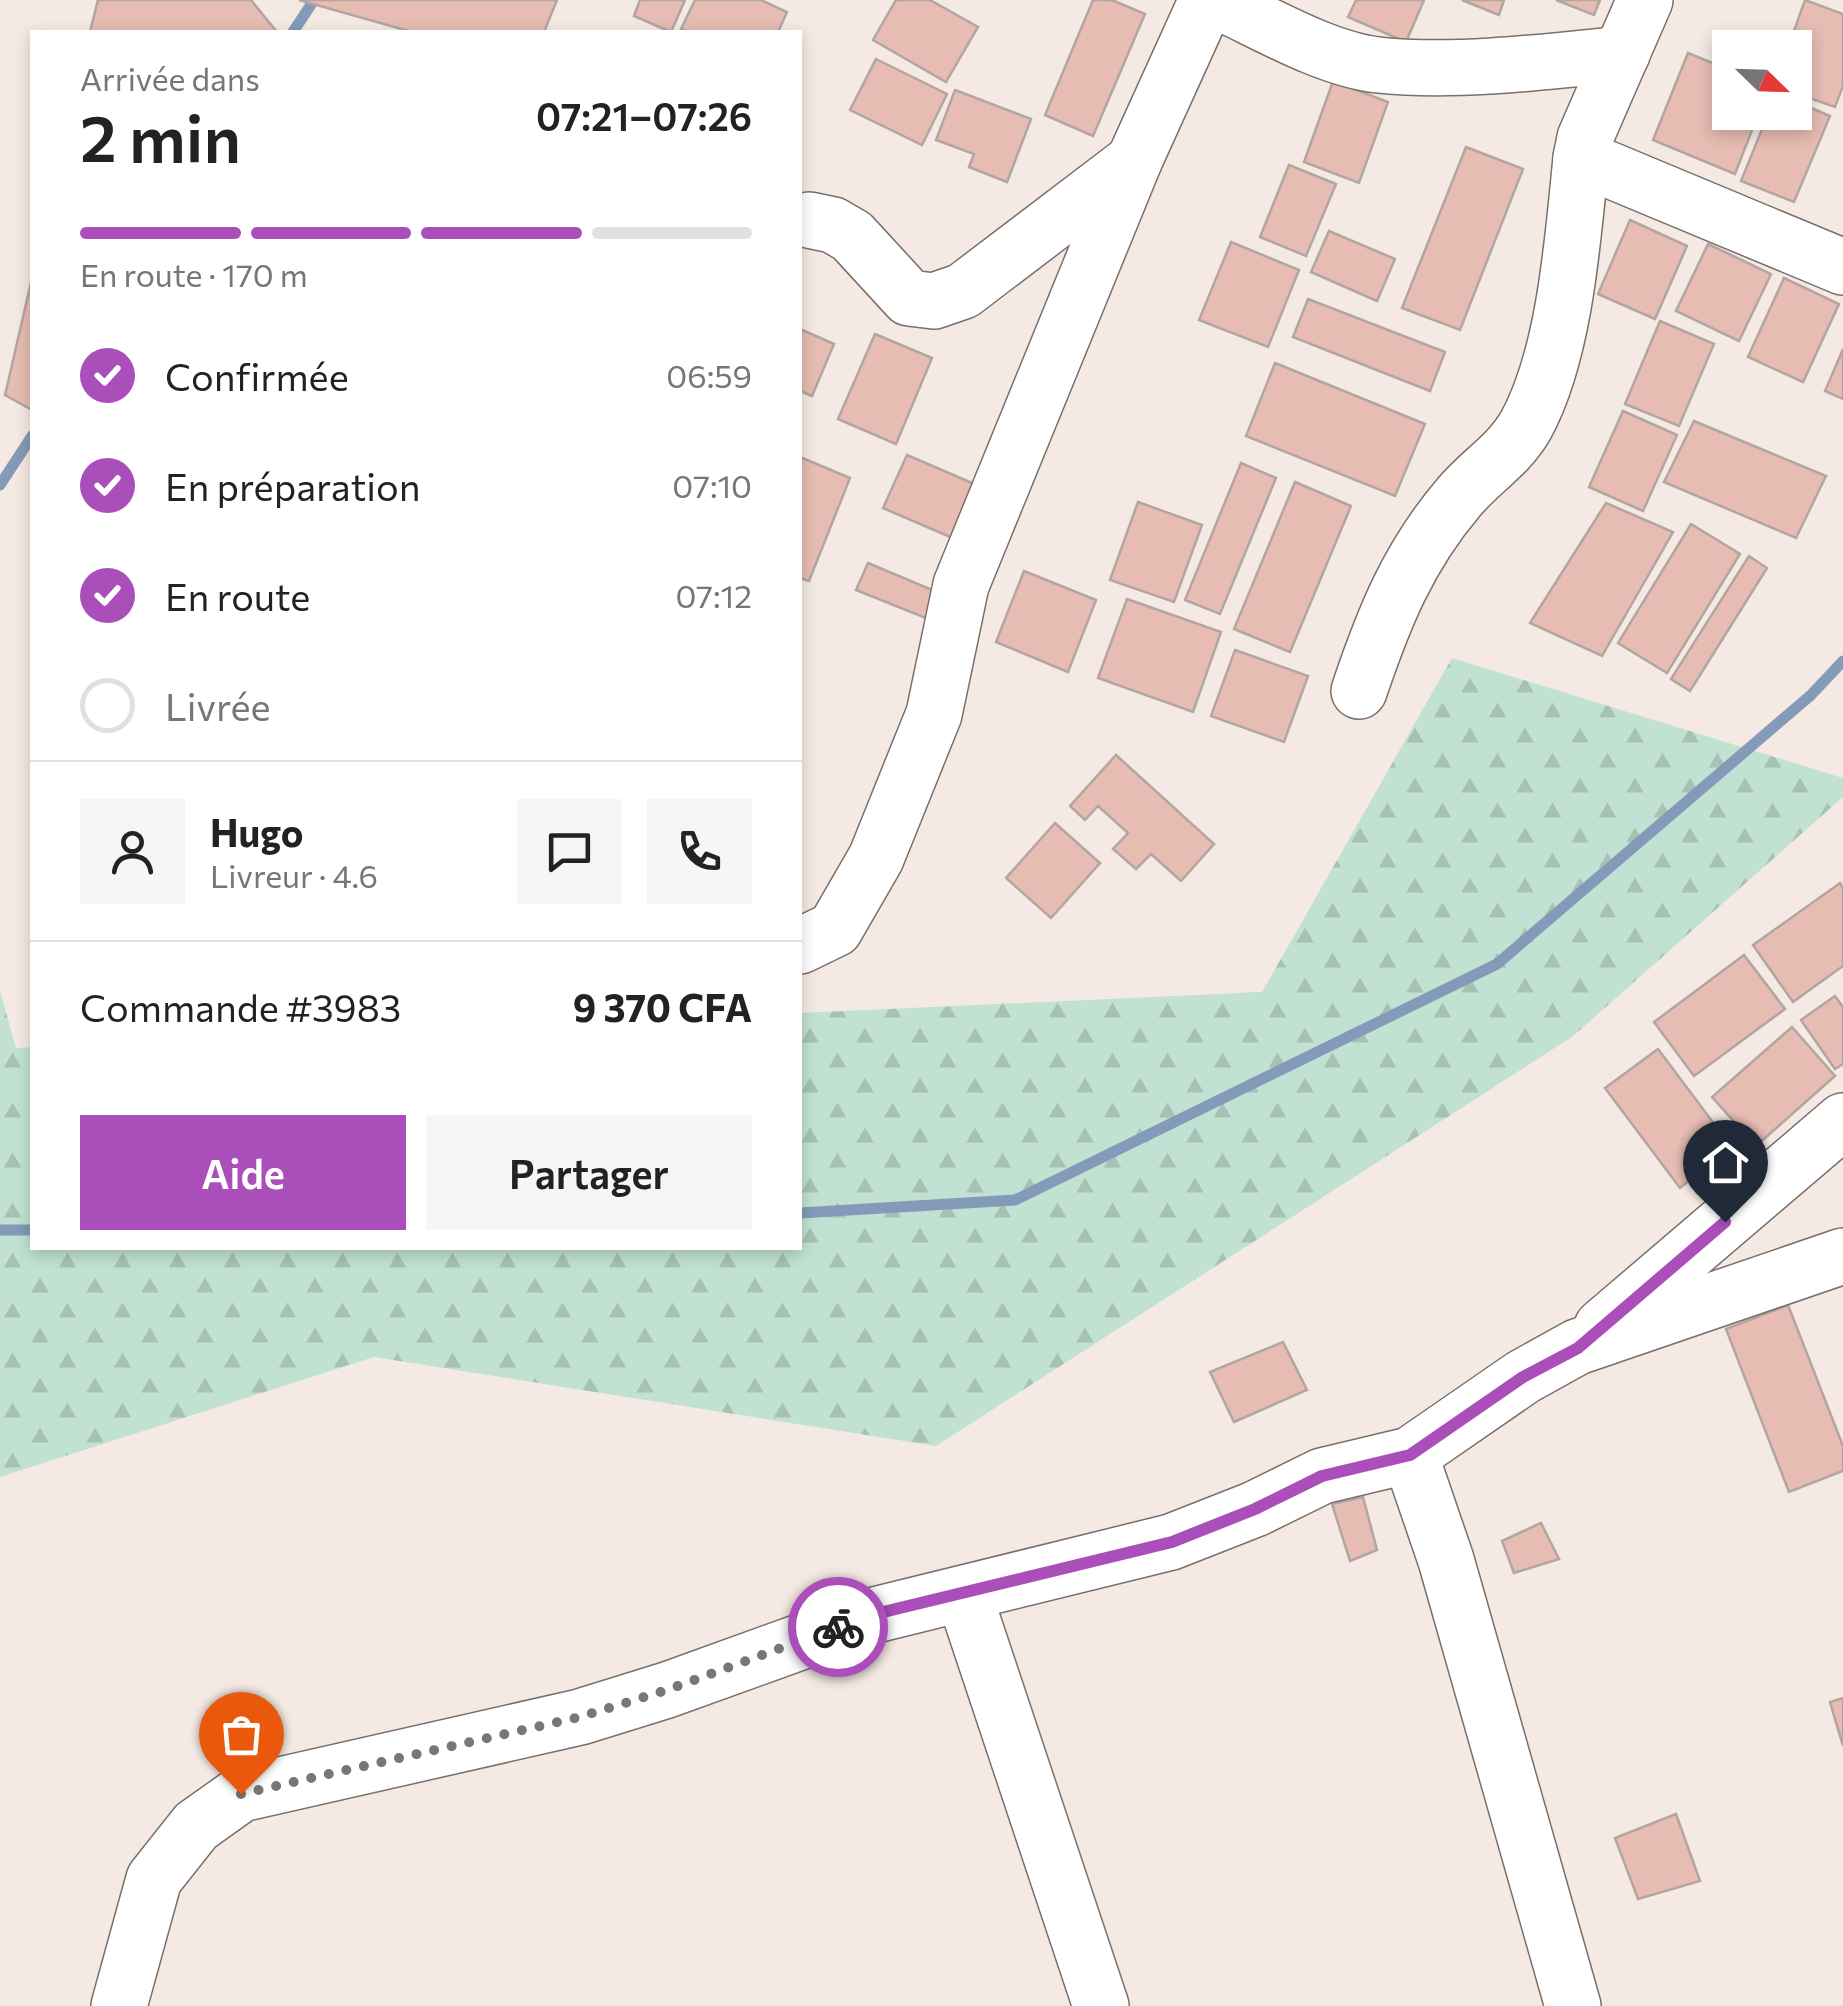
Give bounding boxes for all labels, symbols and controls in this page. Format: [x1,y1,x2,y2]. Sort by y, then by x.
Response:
north arrow [1712,30,1812,130]
map controls [1712,30,1812,130]
text: Arrivée dans [80,58,260,98]
text: 07:21–07:26 [536,92,752,139]
text: 2 min [80,96,241,175]
text: En route · 170 m [80,254,308,294]
icon: check [80,348,135,403]
text: Confirmée [165,352,349,399]
text: 06:59 [666,355,752,395]
icon: check [80,458,135,513]
text: En préparation [165,462,421,509]
text: 07:10 [672,465,752,505]
icon: check [80,568,135,623]
text: En route [165,572,310,619]
text: 07:12 [675,575,752,615]
text: Livrée [165,682,271,729]
button: person [80,799,185,904]
button: chat [517,799,622,904]
button: phone [647,799,752,904]
text: Hugo [210,808,303,855]
text: Livreur · 4.6 [210,855,378,895]
text: Commande #3983 [80,983,401,1030]
text: 9 370 CFA [573,983,752,1030]
button: Aide [80,1115,406,1230]
button: Partager [426,1115,752,1230]
pin [1683,1120,1768,1223]
icon: home [1698,1135,1753,1190]
courier [788,1577,888,1677]
icon: bike [811,1600,866,1655]
pin [199,1692,284,1795]
icon: bag [214,1707,269,1762]

